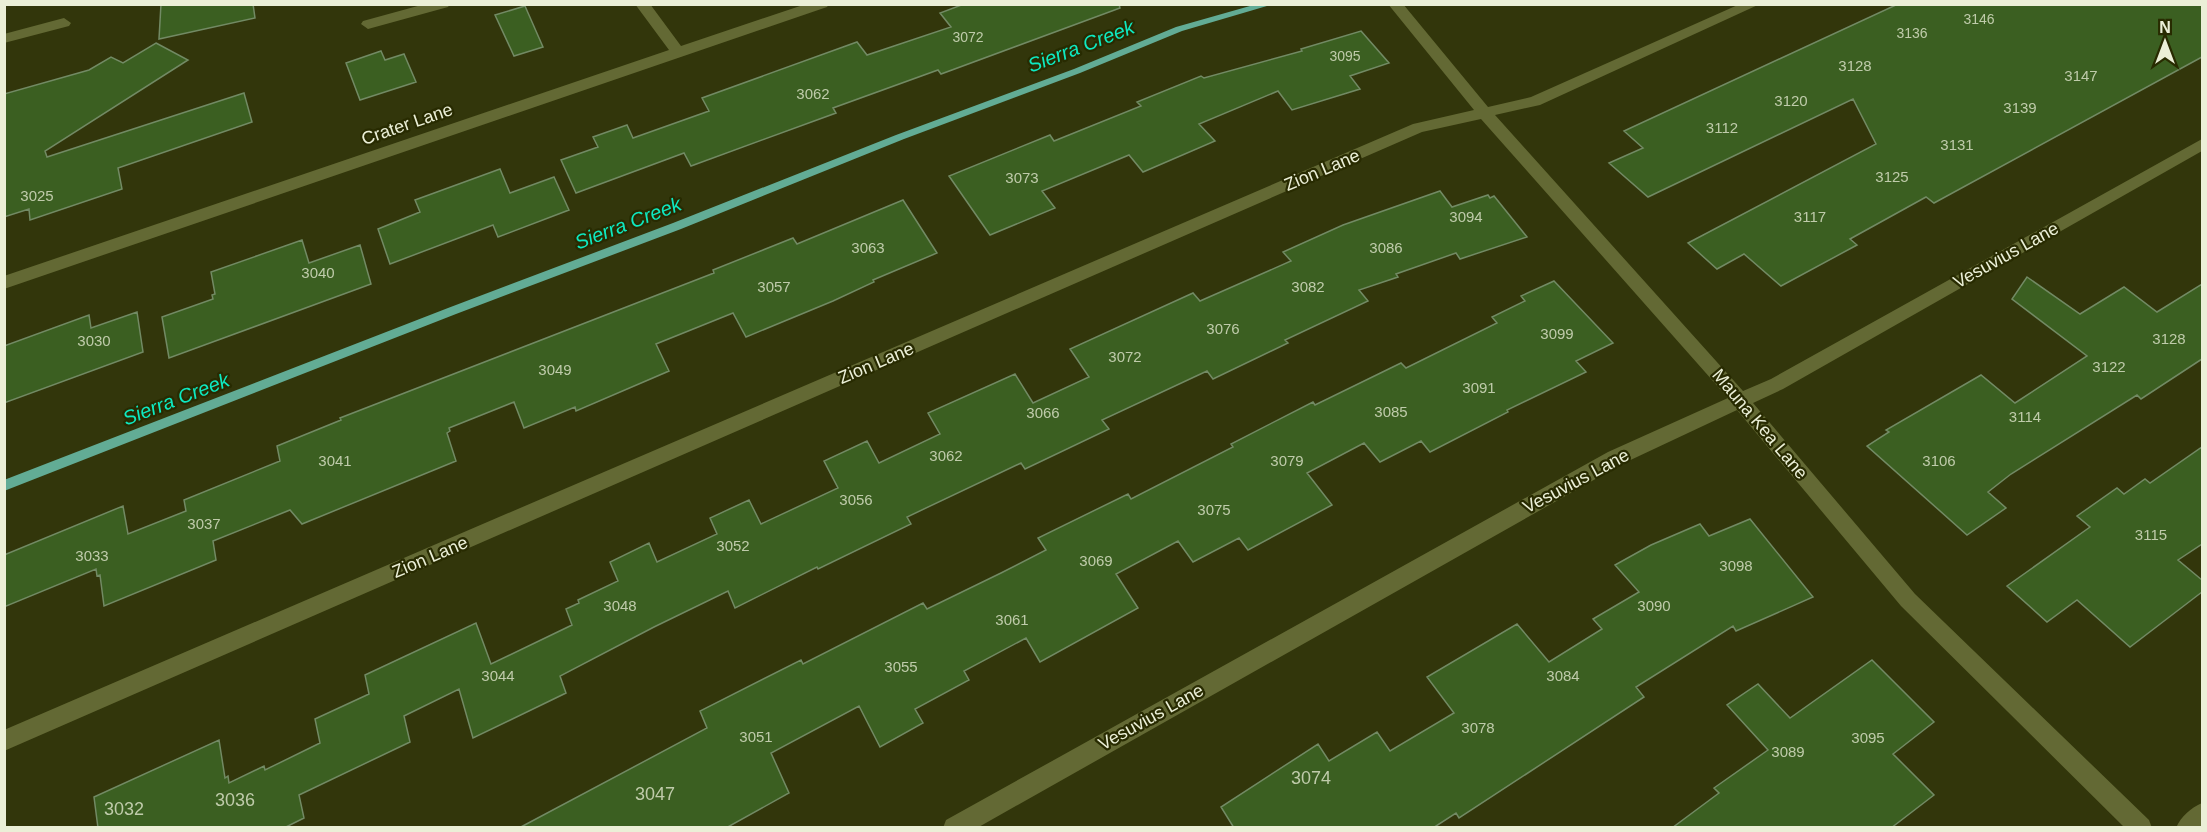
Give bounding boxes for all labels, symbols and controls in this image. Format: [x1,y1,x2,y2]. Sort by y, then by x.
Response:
house number: 3146 [1963,11,1995,27]
north arrow [2135,12,2195,72]
water label: Sierra Creek [1025,15,1138,76]
text: N [2159,19,2171,36]
house number: 3136 [1896,25,1928,41]
house number: 3072 [952,29,984,45]
house number: 3095 [1329,48,1361,64]
house number: 3128 [1838,57,1872,74]
house number: 3147 [2064,67,2098,84]
house number: 3062 [796,85,830,102]
house number: 3120 [1774,92,1808,109]
street label: Crater Lane [359,99,455,149]
house number: 3139 [2003,99,2037,116]
house number: 3112 [1706,119,1738,136]
house number: 3131 [1940,136,1974,153]
street label: Zion Lane [1281,145,1363,195]
house number: 3125 [1875,168,1909,185]
house number: 3073 [1005,169,1039,186]
house number: 3025 [20,187,54,204]
water label: Sierra Creek [572,192,685,253]
house number: 3094 [1449,208,1483,225]
house number: 3117 [1794,208,1826,225]
street label: Vesuvius Lane [1950,218,2062,292]
house number: 3063 [851,239,885,256]
house number: 3086 [1369,239,1403,256]
house number: 3040 [301,264,335,281]
house number: 3057 [757,278,791,295]
house number: 3082 [1291,278,1325,295]
house number: 3076 [1206,320,1240,337]
house number: 3099 [1540,325,1574,342]
house number: 3128 [2152,330,2186,347]
house number: 3030 [77,332,111,349]
street label: Zion Lane [835,338,917,388]
house number: 3072 [1108,348,1142,365]
house number: 3122 [2092,358,2126,375]
house number: 3049 [538,361,572,378]
street label: Mauna Kea Lane [1708,365,1812,483]
water label: Sierra Creek [120,368,233,429]
house number: 3091 [1462,379,1496,396]
house number: 3085 [1374,403,1408,420]
house number: 3066 [1026,404,1060,421]
house number: 3114 [2009,408,2041,425]
street label: Vesuvius Lane [1520,445,1632,517]
house number: 3062 [929,447,963,464]
house number: 3041 [318,452,352,469]
house number: 3079 [1270,452,1304,469]
house number: 3106 [1922,452,1956,469]
house number: 3056 [839,491,873,508]
house number: 3075 [1197,501,1231,518]
house number: 3037 [187,515,221,532]
house number: 3115 [2135,526,2167,543]
street label: Zion Lane [389,532,471,582]
house number: 3052 [716,537,750,554]
house number: 3033 [75,547,109,564]
house number: 3069 [1079,552,1113,569]
house number: 3098 [1719,557,1753,574]
house number: 3048 [603,597,637,614]
house number: 3090 [1637,597,1671,614]
house number: 3061 [995,611,1029,628]
house number: 3055 [884,658,918,675]
house number: 3044 [481,667,515,684]
house number: 3084 [1546,667,1580,684]
street label: Vesuvius Lane [1095,680,1207,754]
house number: 3078 [1461,719,1495,736]
house number: 3051 [739,728,773,745]
house number: 3095 [1851,729,1885,746]
house number: 3089 [1771,743,1805,760]
house number: 3074 [1291,768,1331,788]
house number: 3047 [635,784,675,804]
house number: 3036 [215,790,255,810]
house number: 3032 [104,799,144,819]

